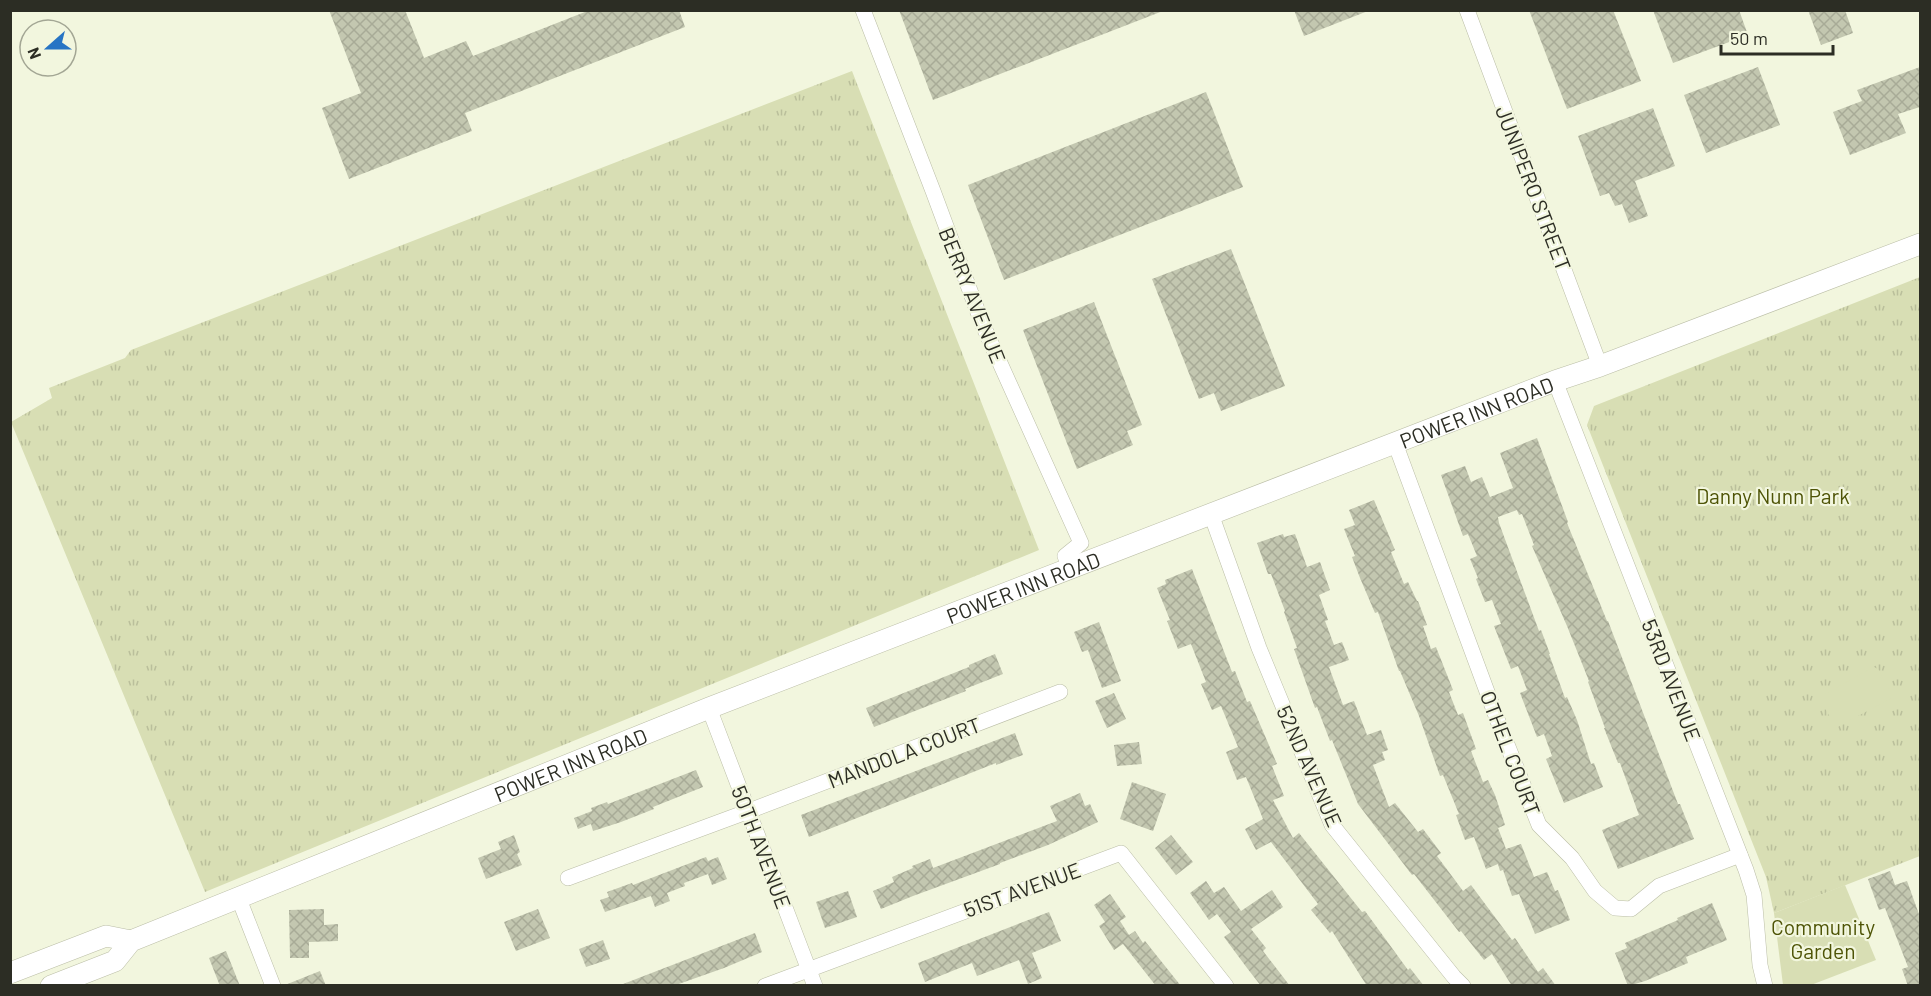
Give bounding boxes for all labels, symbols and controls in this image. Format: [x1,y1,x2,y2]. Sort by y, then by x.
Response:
north arrow [18,18,78,78]
scale bar [1721,18,1834,56]
text: 50 m [1730,27,1768,49]
text: N [23,45,44,62]
street label: JUNIPERO STREET [1491,102,1577,274]
street label: BERRY AVENUE [934,223,1012,367]
street label: POWER INN ROAD [1396,370,1557,452]
park label: Danny Nunn Park [1696,483,1850,508]
street label: POWER INN ROAD [942,546,1103,628]
street label: 53RD AVENUE [1637,615,1707,745]
street label: OTHEL COURT [1476,687,1546,819]
street label: 52ND AVENUE [1272,701,1348,831]
street label: MANDOLA COURT [824,711,984,793]
street label: POWER INN ROAD [490,722,650,806]
street label: 50TH AVENUE [727,782,797,912]
street label: 51ST AVENUE [960,856,1084,922]
park label: Community Garden [1771,914,1875,963]

